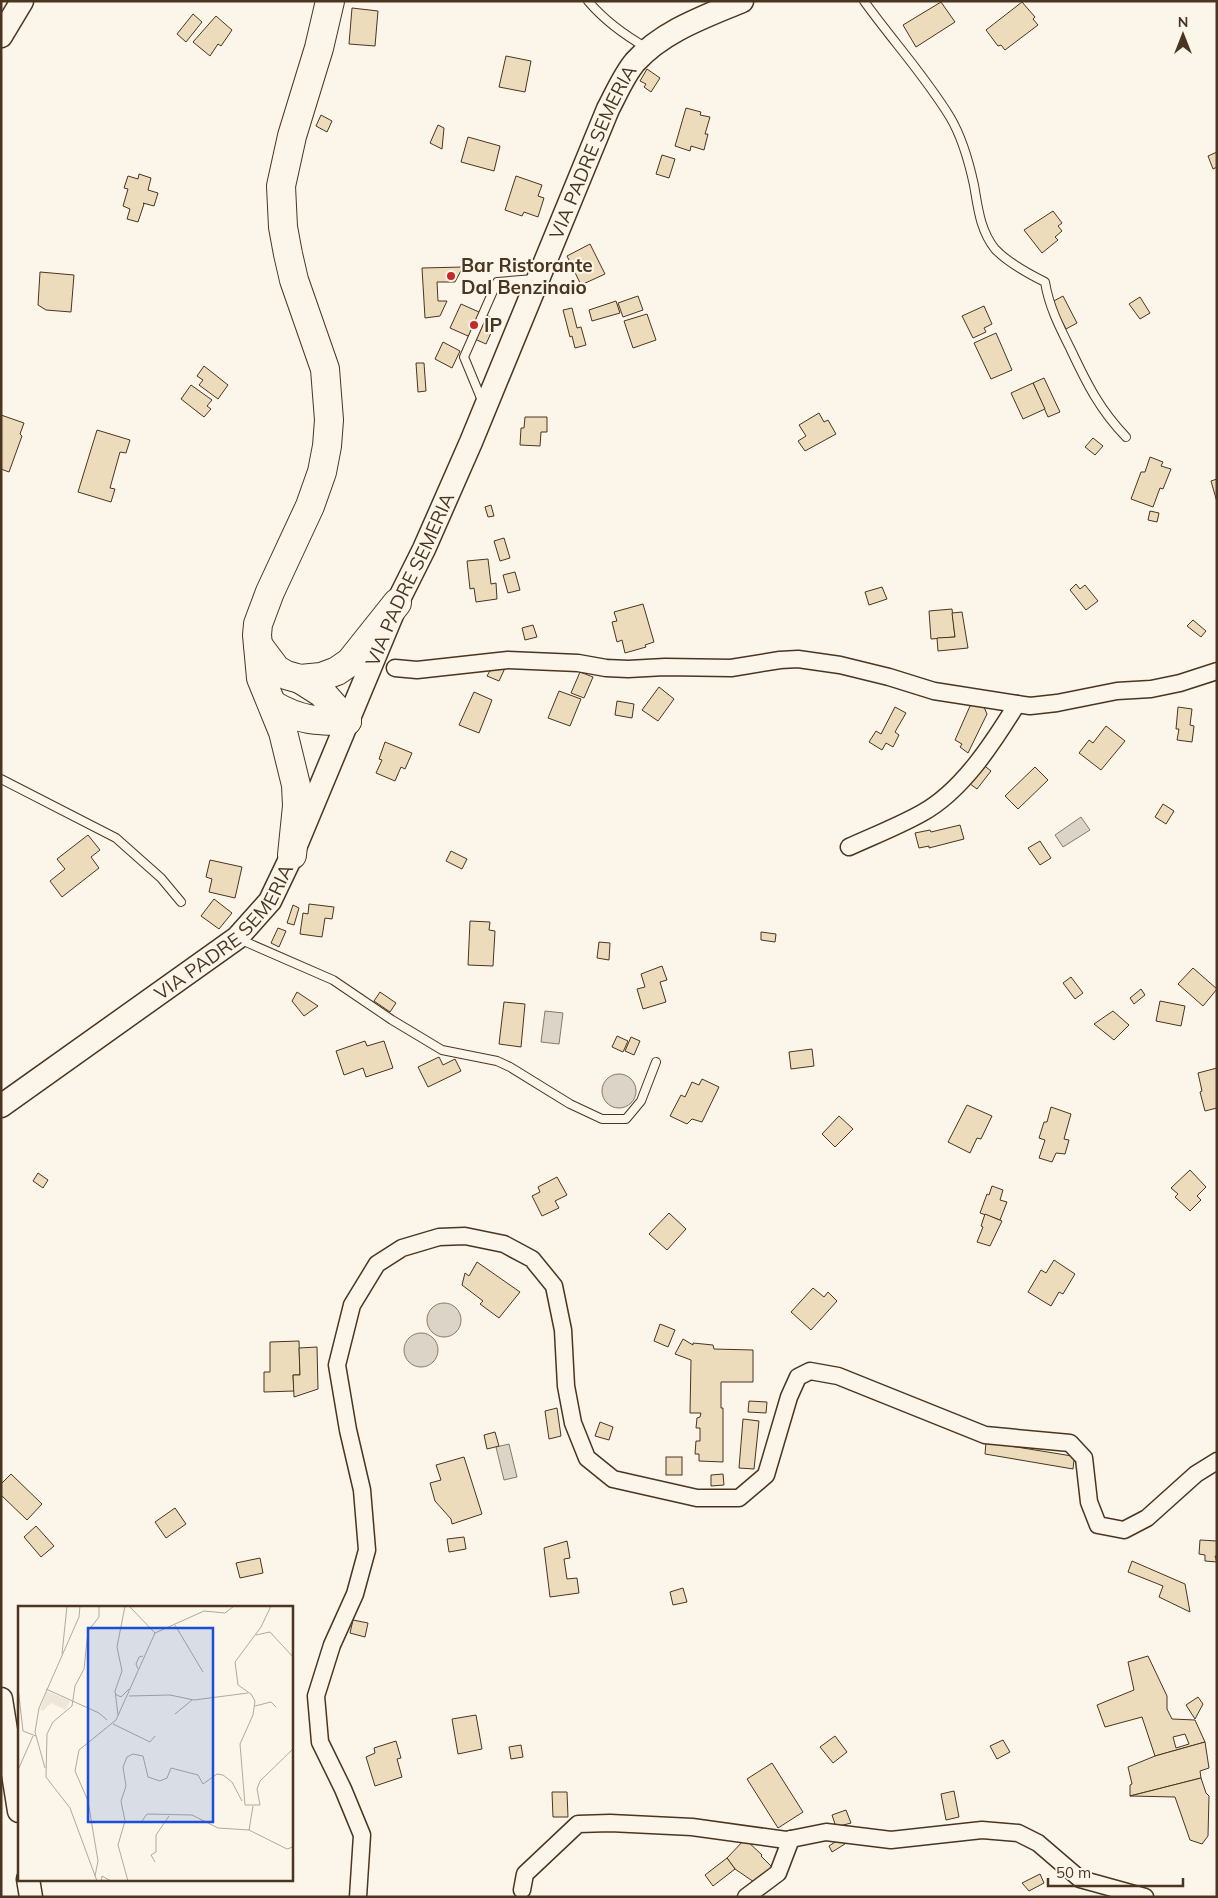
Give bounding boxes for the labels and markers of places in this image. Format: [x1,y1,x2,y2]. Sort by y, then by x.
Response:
place label: Bar Ristorante Dal Benzinaio [461,253,593,299]
marker: Bar Ristorante Dal Benzinaio [445,270,457,282]
place label: IP [484,313,502,337]
marker: IP [468,319,480,331]

